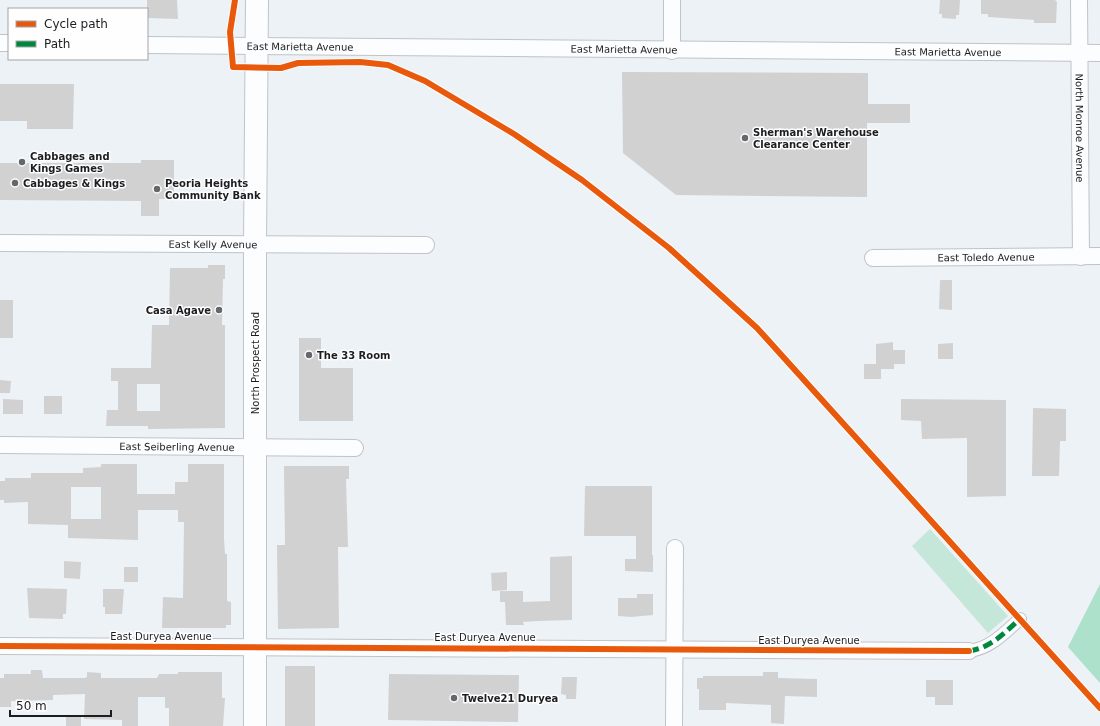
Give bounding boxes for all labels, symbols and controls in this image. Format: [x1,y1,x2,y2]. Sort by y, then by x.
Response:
legend [8,8,148,60]
text: Cycle path [44,17,108,31]
text: Path [44,37,70,51]
street label: East Marietta Avenue [246,40,354,52]
street label: East Marietta Avenue [570,43,678,55]
street label: East Marietta Avenue [894,46,1002,58]
street label: North Monroe Avenue [1074,74,1086,182]
place label: Sherman's Warehouse Clearance Center [753,127,879,150]
marker: Sherman's Warehouse Clearance Center [740,133,750,143]
place label: Cabbages and Kings Games [30,151,110,174]
marker: Cabbages and Kings Games [17,157,27,167]
marker: Cabbages & Kings [10,178,20,188]
place label: Cabbages & Kings [23,178,125,189]
place label: Peoria Heights Community Bank [165,178,261,201]
marker: Peoria Heights Community Bank [152,184,162,194]
street label: East Kelly Avenue [169,238,257,250]
street label: East Toledo Avenue [937,251,1035,263]
place label: Casa Agave [146,305,211,316]
marker: Casa Agave [214,305,224,315]
street label: North Prospect Road [250,312,261,414]
marker: The 33 Room [304,350,314,360]
place label: The 33 Room [317,350,390,361]
street label: East Seiberling Avenue [119,441,235,452]
street label: East Duryea Avenue [110,631,212,642]
street label: East Duryea Avenue [434,632,536,643]
street label: East Duryea Avenue [758,635,860,646]
scale bar [10,692,111,718]
marker: Twelve21 Duryea [449,693,459,703]
place label: Twelve21 Duryea [462,693,558,704]
text: 50 m [16,699,47,713]

